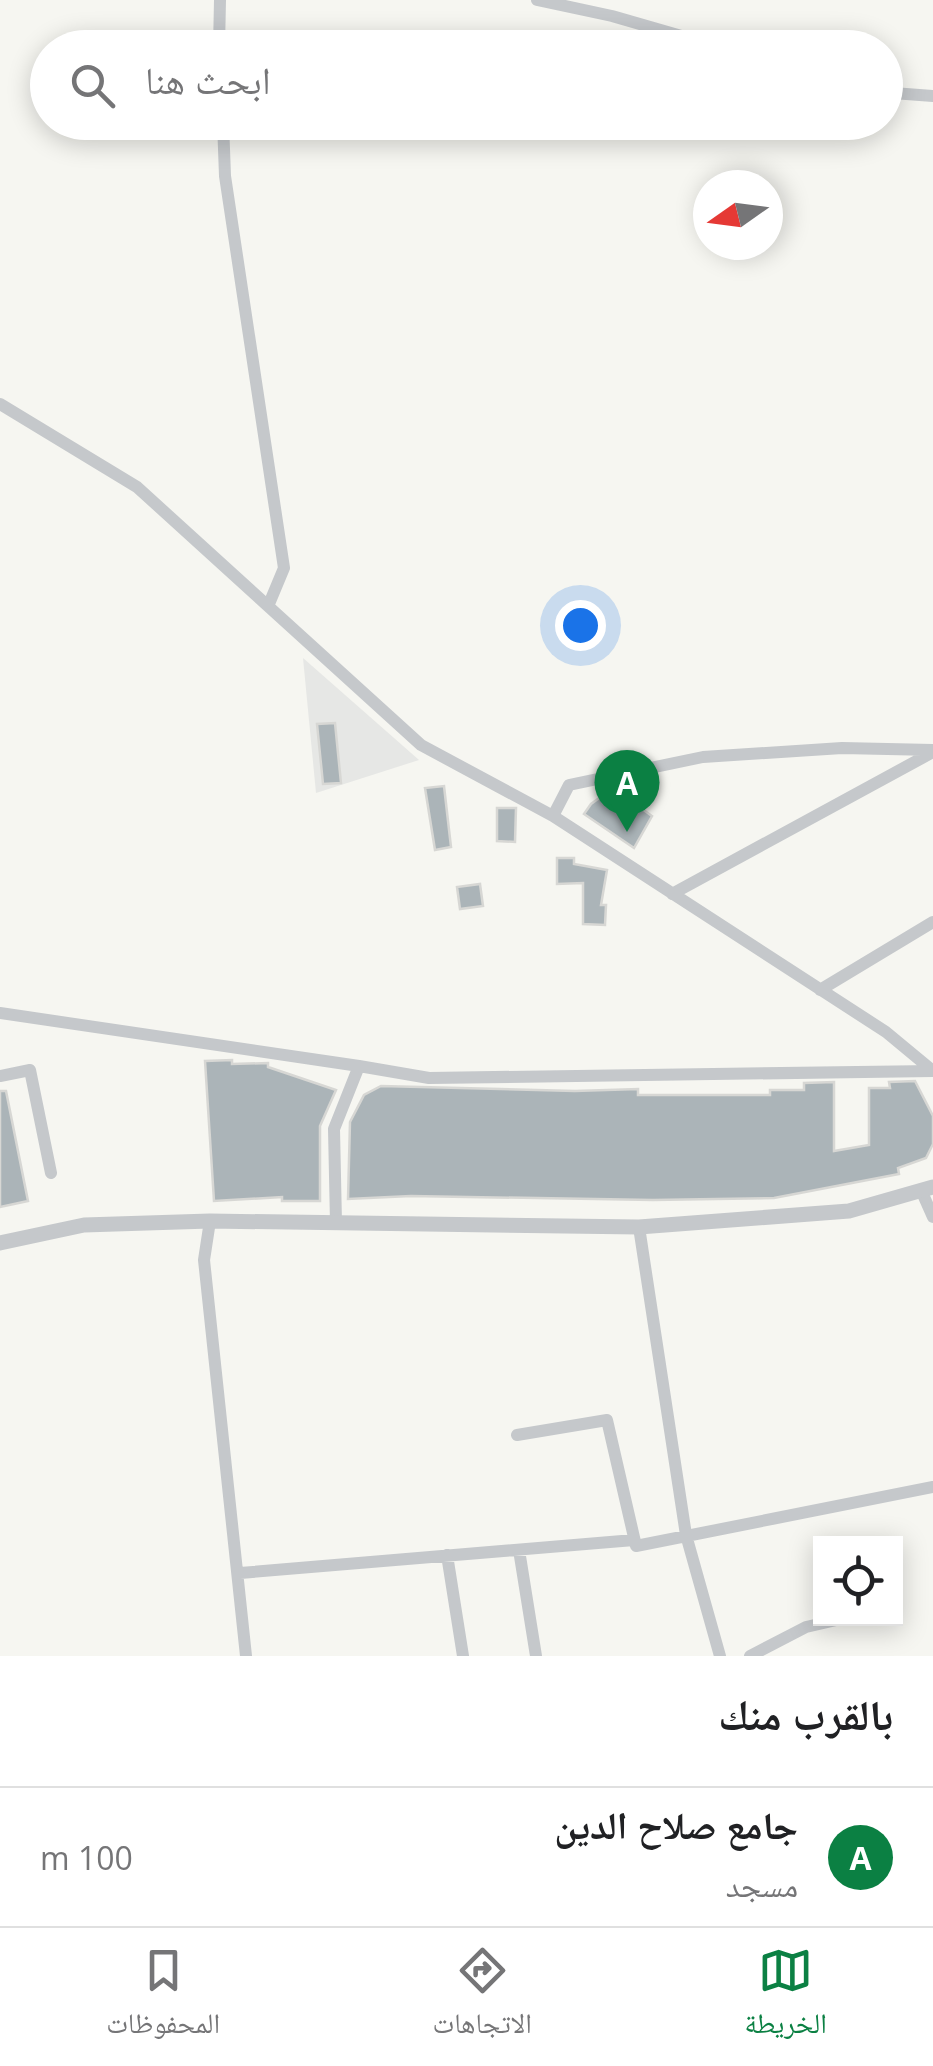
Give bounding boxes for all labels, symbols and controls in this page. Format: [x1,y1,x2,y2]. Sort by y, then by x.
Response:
search box [30,30,903,140]
text: ابحث هنا [145,53,271,105]
icon: search [65,58,120,113]
north arrow [693,170,783,260]
your location [555,600,606,651]
pin: A [594,750,660,832]
map controls [813,1536,903,1626]
button: locate [813,1536,903,1626]
text: بالقرب منك [718,1685,893,1742]
text: جامع صلاح الدين [554,1798,798,1850]
text: 100 m [40,1836,133,1879]
text: A [849,1836,872,1879]
text: مسجد [726,1863,798,1906]
tab: المحفوظات [106,1943,220,2051]
tab: الاتجاهات [433,1943,532,2051]
tab: الخريطة [744,1943,827,2051]

